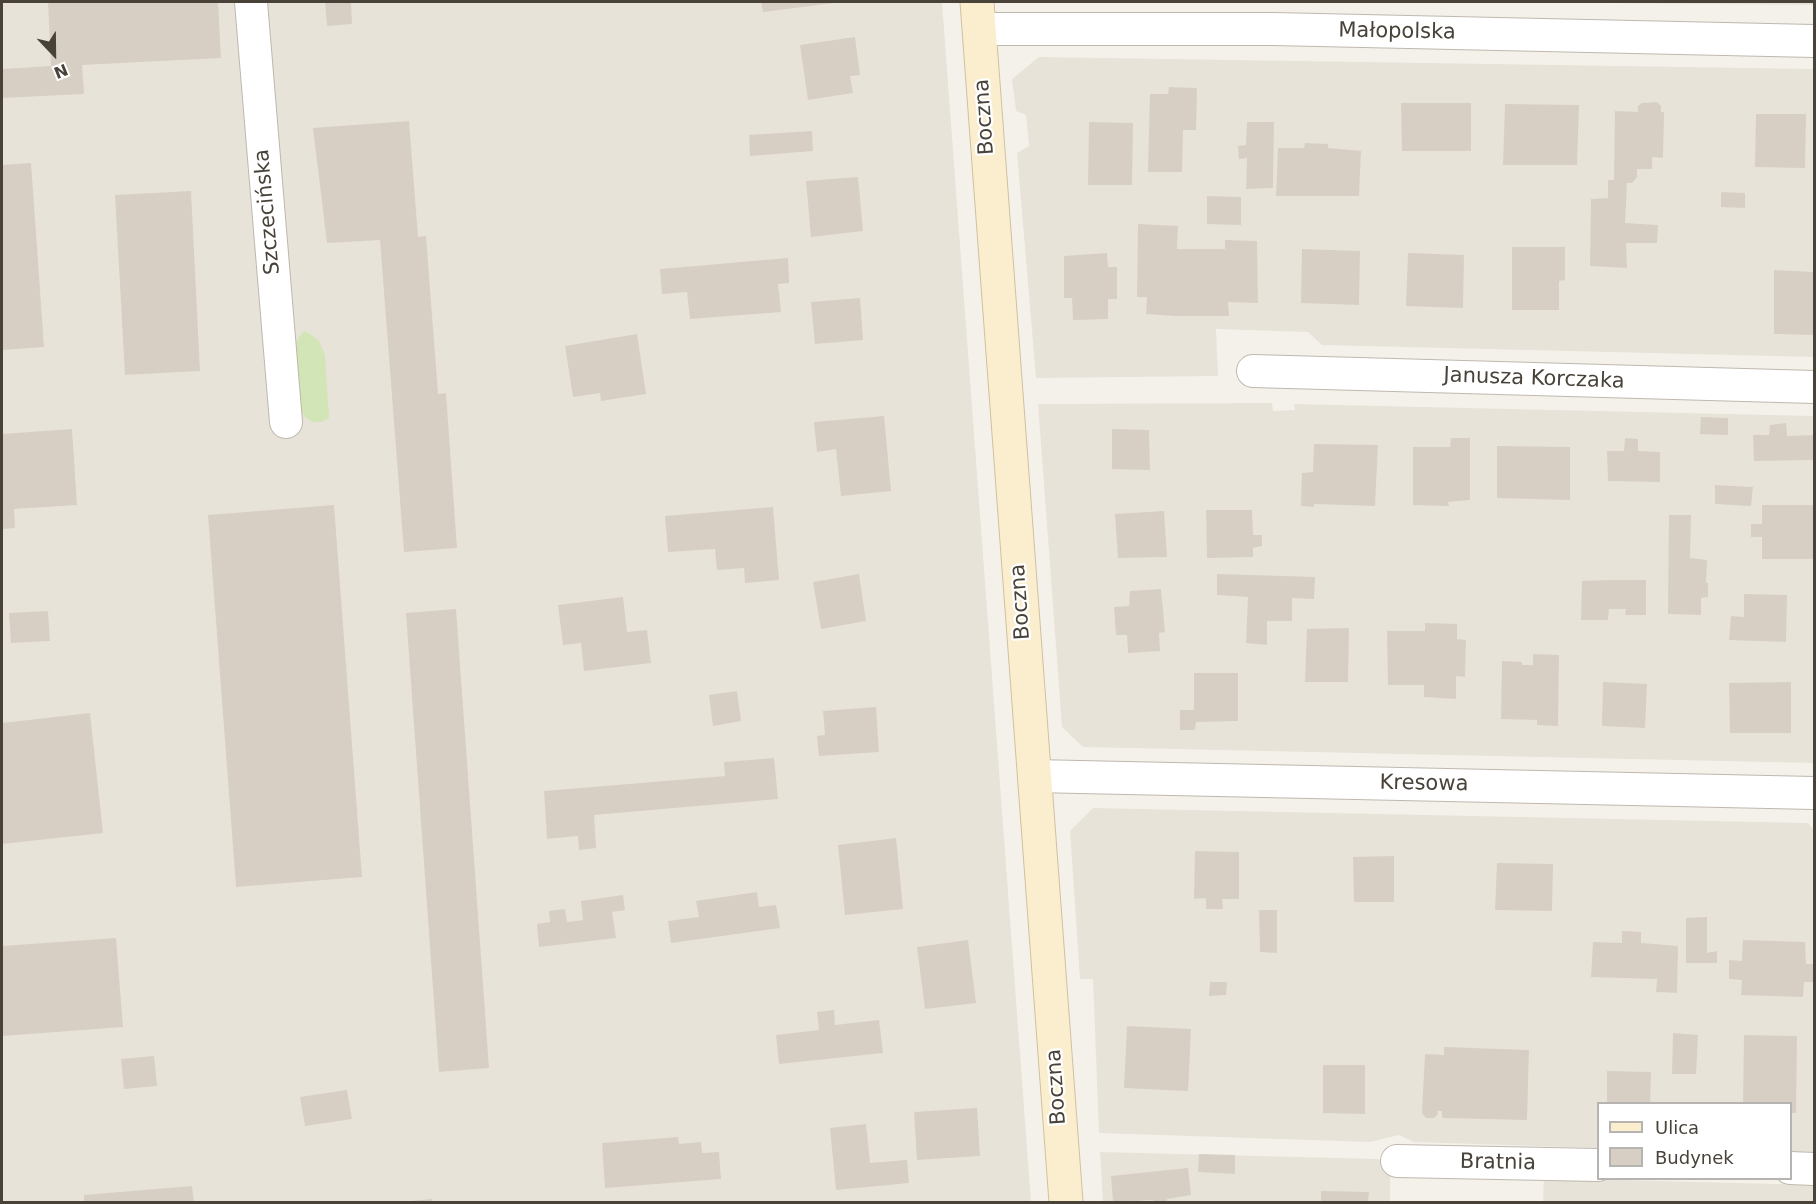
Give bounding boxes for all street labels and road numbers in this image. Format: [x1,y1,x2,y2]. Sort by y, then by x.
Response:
street label: Małopolska [1338,18,1456,46]
street label: Boczna [970,78,1000,156]
street label: Szczecińska [250,148,286,276]
street label: Janusza Korczaka [1443,363,1625,395]
street label: Boczna [1006,563,1036,641]
street label: Kresowa [1379,771,1469,797]
street label: Boczna [1042,1048,1072,1126]
street label: Bratnia [1460,1150,1536,1176]

